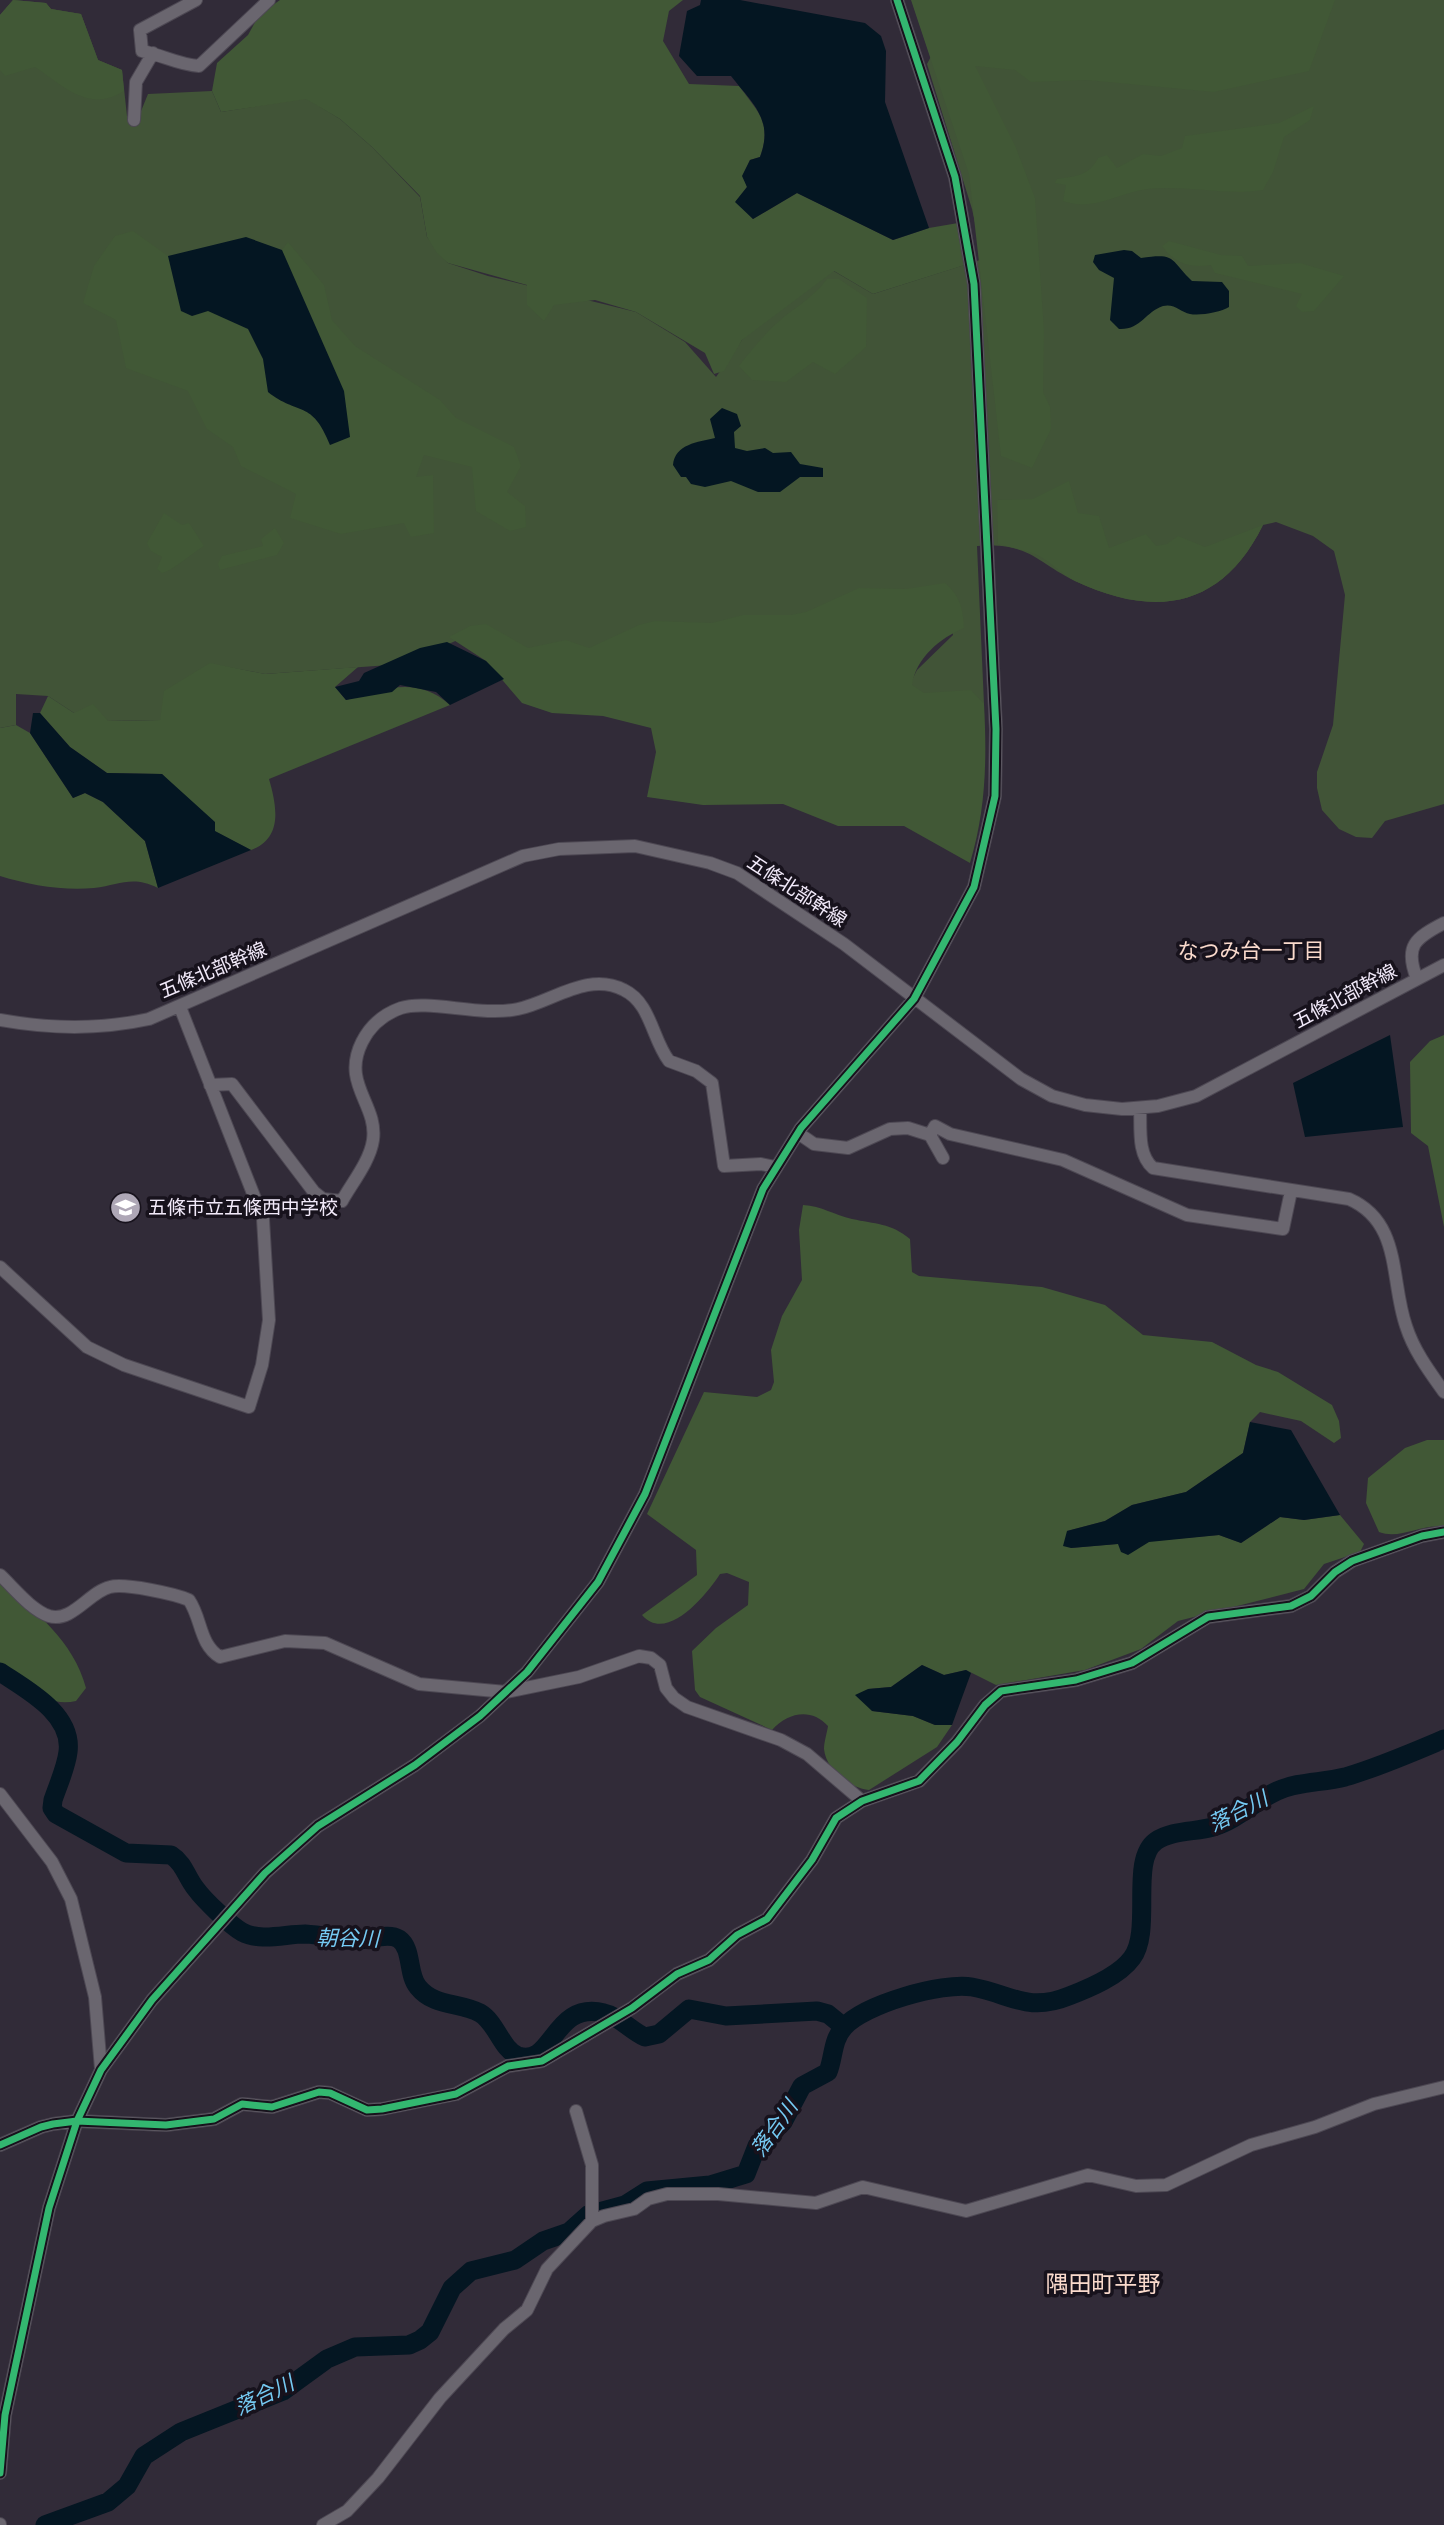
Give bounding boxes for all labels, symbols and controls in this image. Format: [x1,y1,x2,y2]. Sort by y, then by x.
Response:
street label: 五條北部幹線 [743,850,851,932]
street label: 五條北部幹線 [156,937,270,1003]
district label: なつみ台一丁目 [1178,938,1325,963]
street label: 五條北部幹線 [1289,959,1401,1033]
school or university icon: 五條市立五條西中学校 [108,1190,142,1224]
place label: 五條市立五條西中学校 [148,1196,338,1219]
water label: 落合川 [1204,1785,1274,1836]
water label: 朝谷川 [316,1925,382,1951]
water label: 落合川 [746,2093,803,2161]
district label: 隅田町平野 [1046,2271,1161,2298]
water label: 落合川 [230,2369,300,2420]

